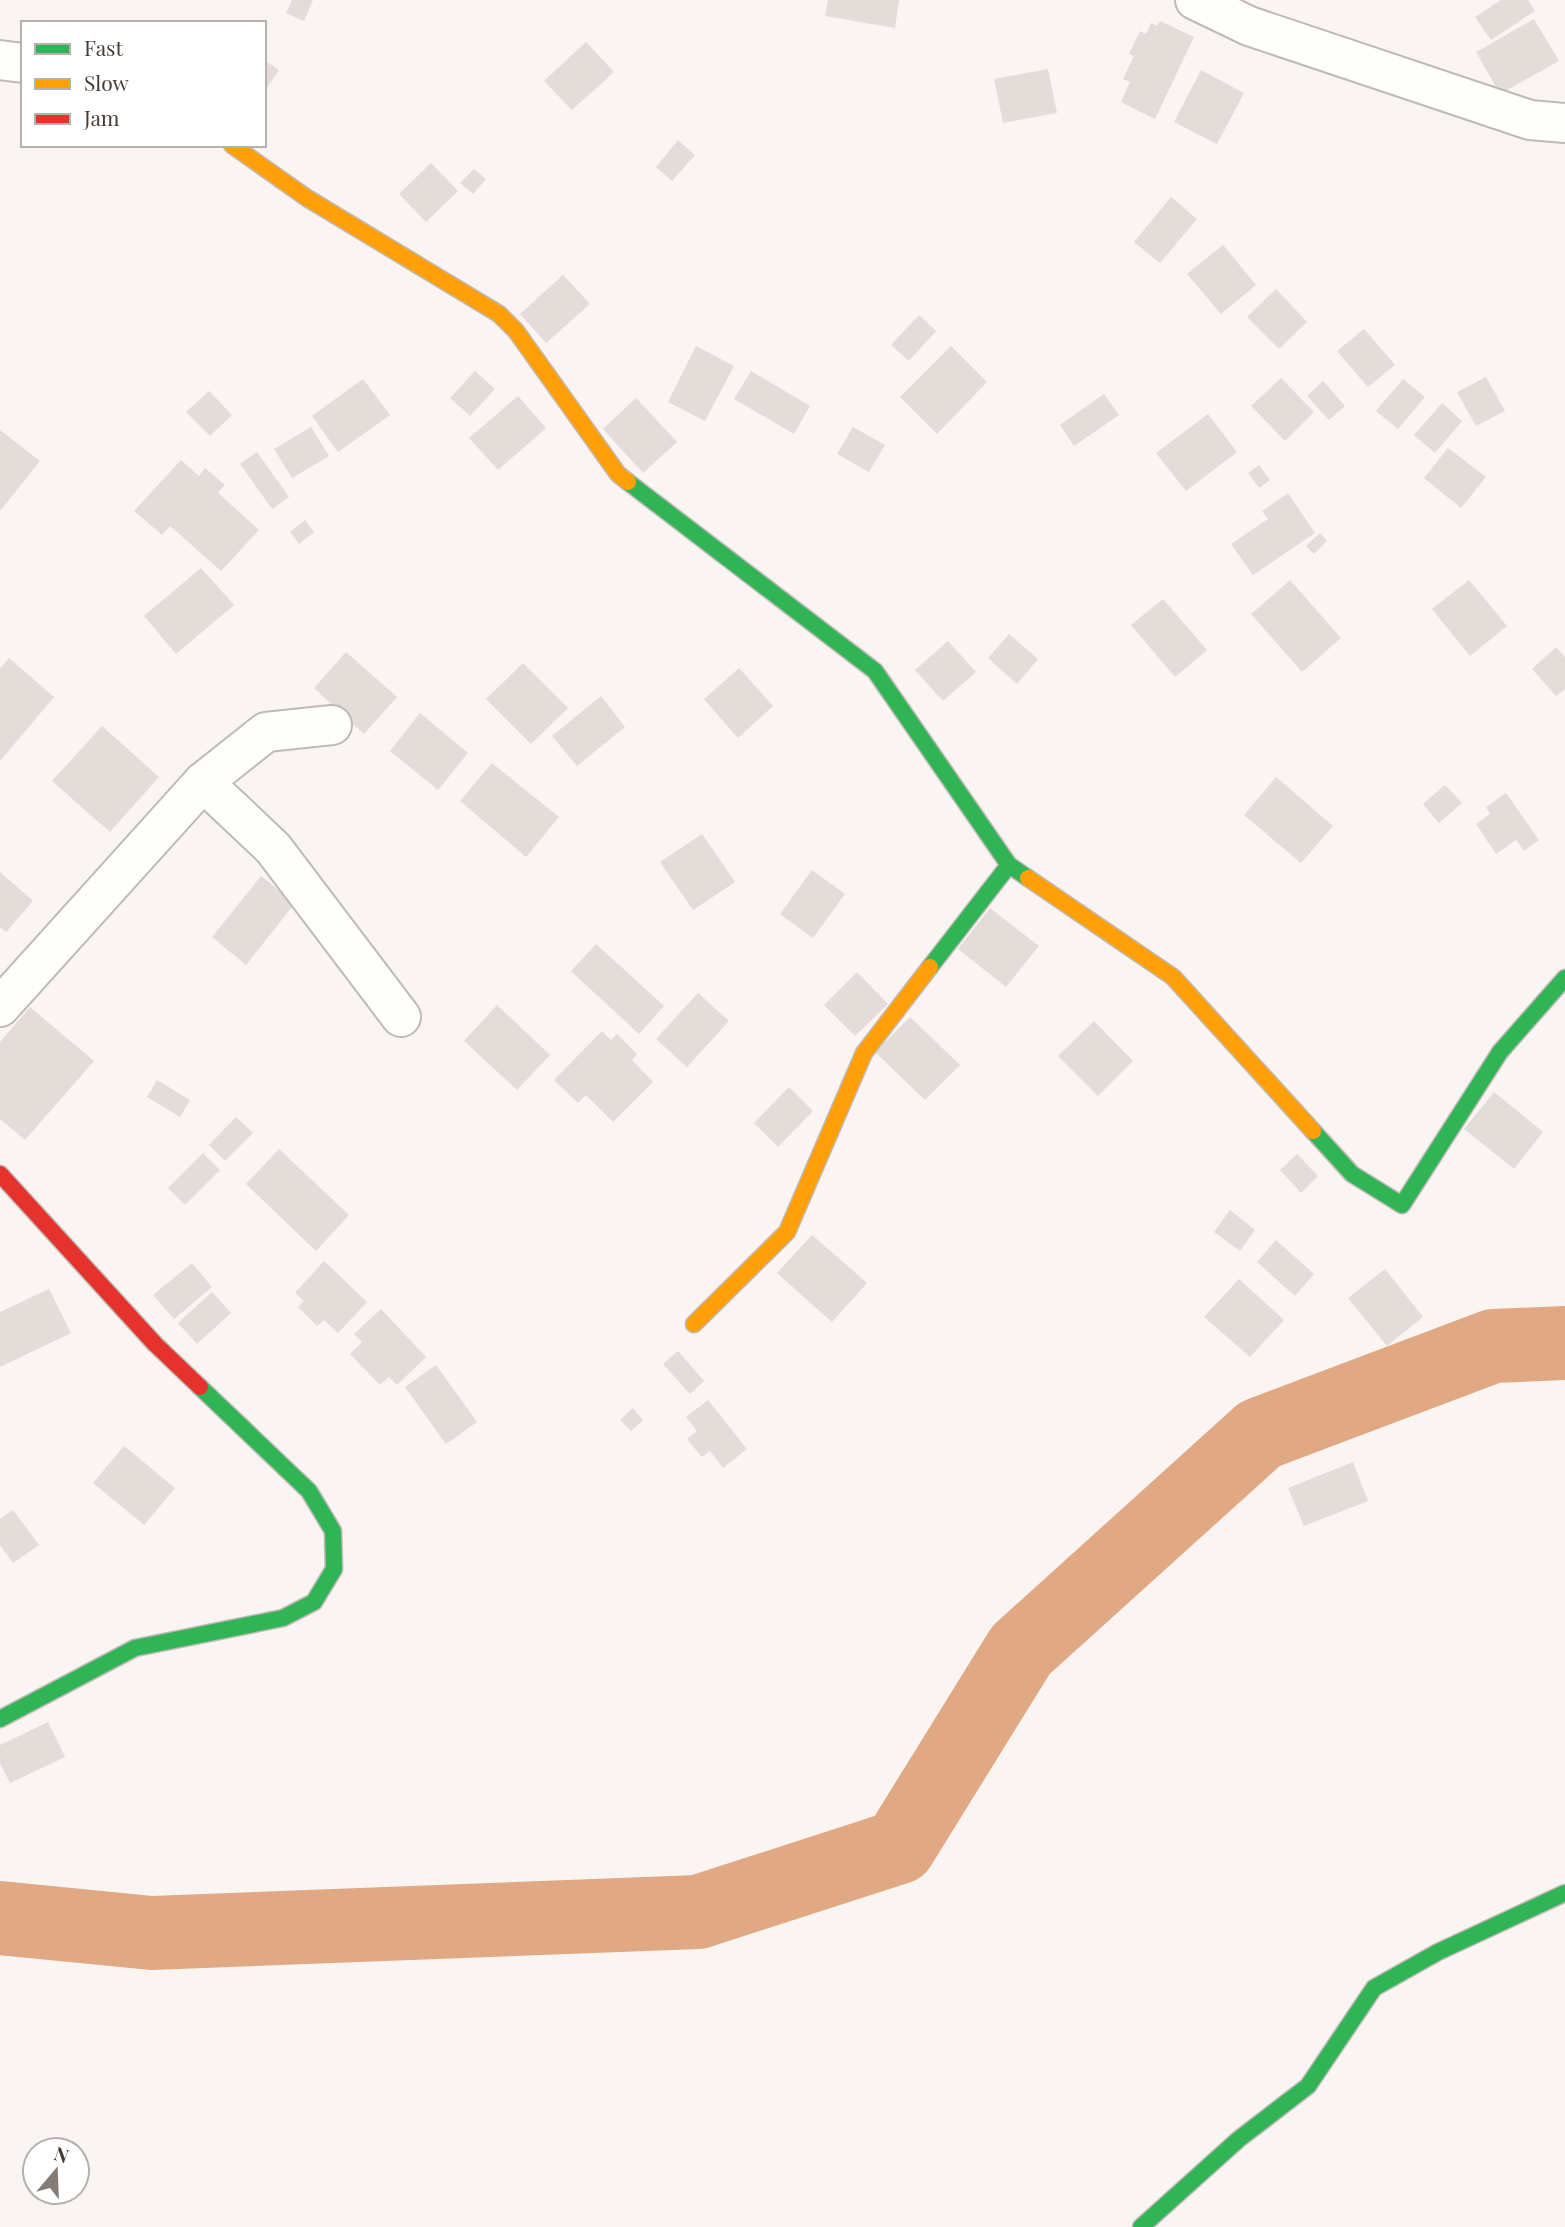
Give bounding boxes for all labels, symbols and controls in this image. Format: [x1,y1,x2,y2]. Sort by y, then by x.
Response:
legend [21,21,266,147]
text: Fast [84,33,123,61]
text: Slow [84,68,129,96]
text: Jam [83,103,120,131]
north arrow [21,2136,91,2206]
text: N [51,2139,73,2169]

